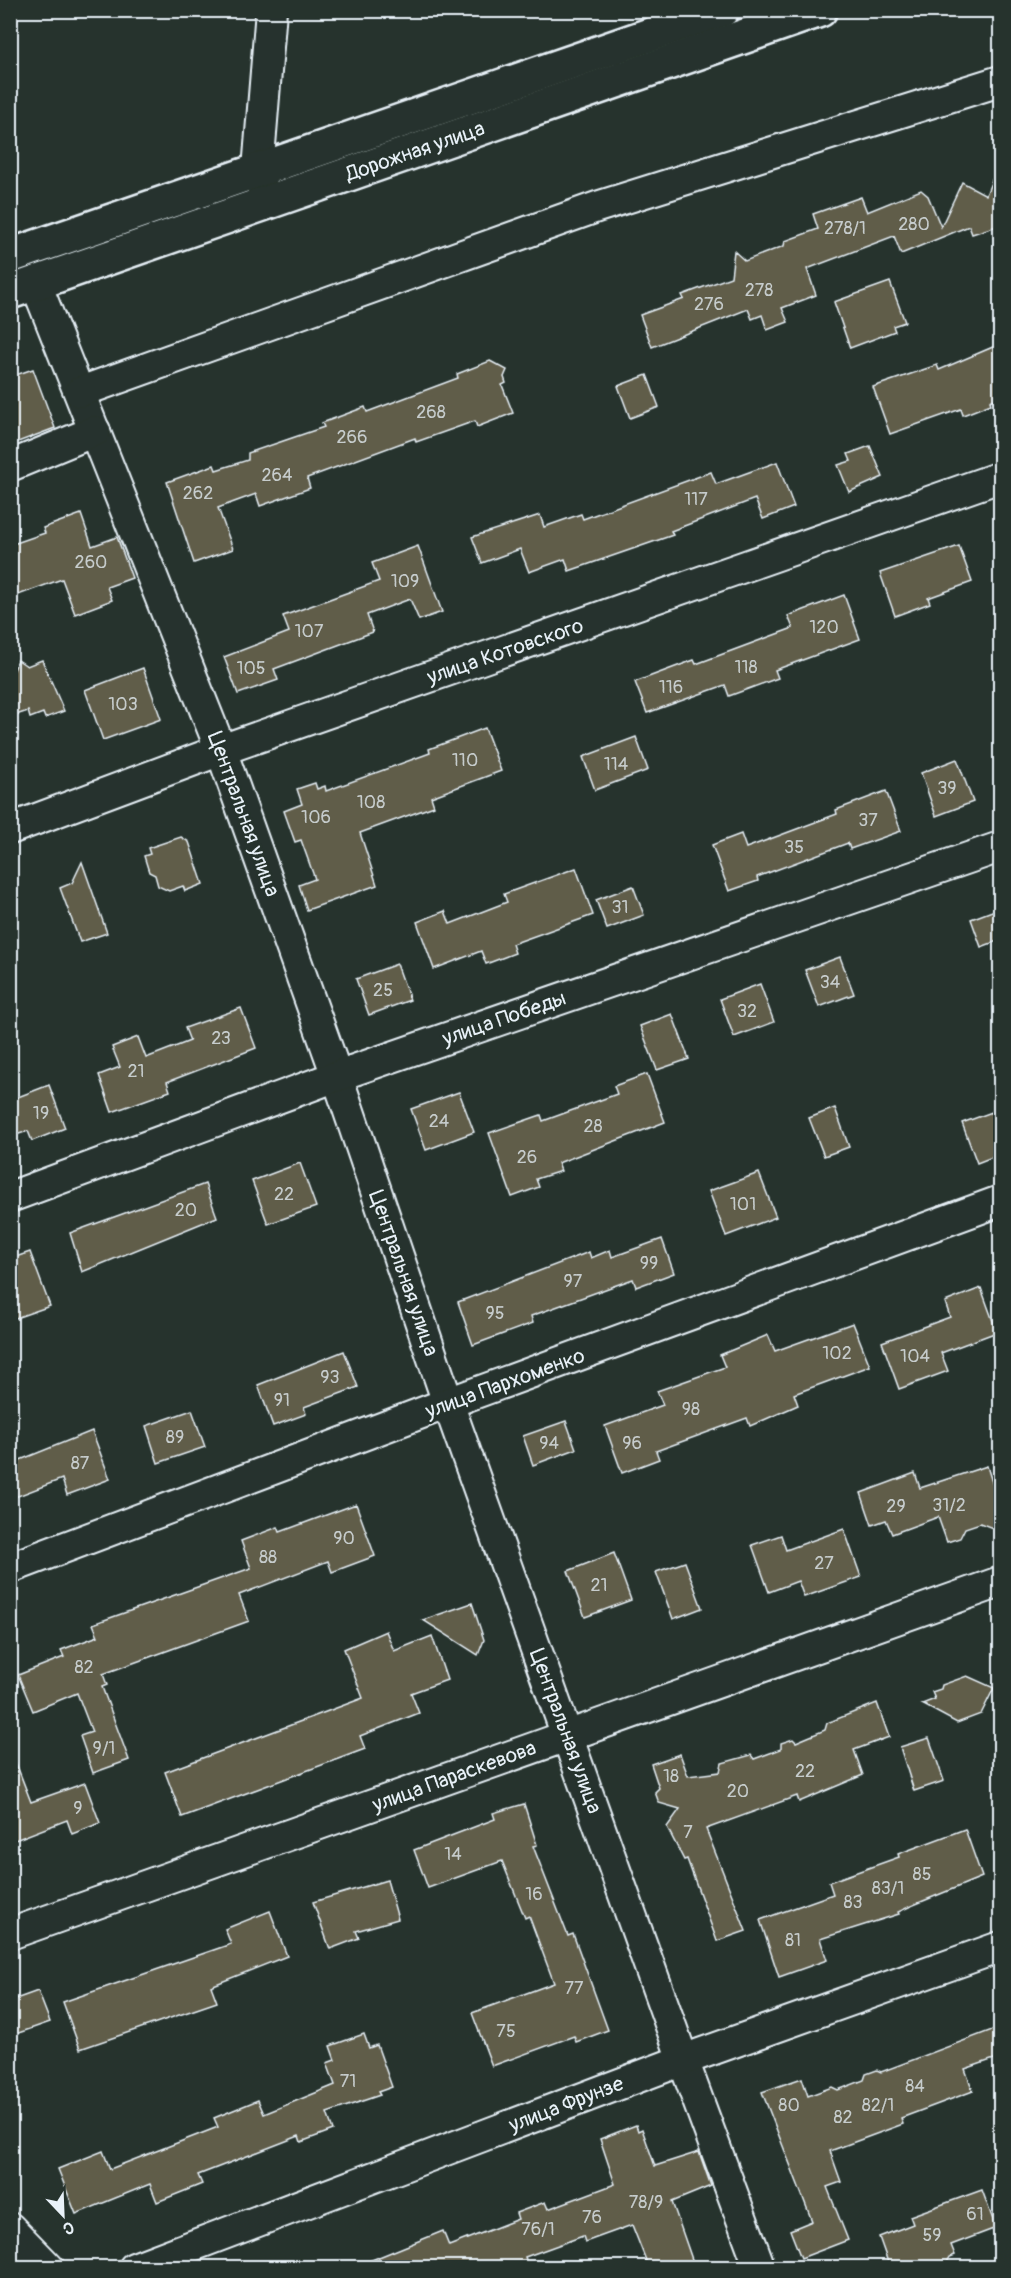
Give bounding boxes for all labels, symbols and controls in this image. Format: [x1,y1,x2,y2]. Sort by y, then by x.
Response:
street label: Дорожная улица [341,115,488,188]
house number: 280 [898,213,930,236]
house number: 278/1 [824,217,866,240]
house number: 278 [745,279,773,302]
house number: 276 [694,293,724,316]
house number: 268 [416,401,446,424]
house number: 266 [336,426,368,449]
house number: 264 [262,464,293,487]
house number: 262 [183,482,213,505]
house number: 117 [684,488,708,511]
house number: 260 [75,551,107,574]
house number: 109 [391,570,419,593]
street label: улица Котовского [422,612,587,691]
house number: 120 [809,616,839,639]
house number: 107 [295,620,324,643]
house number: 118 [734,656,758,679]
house number: 105 [236,657,266,680]
house number: 116 [659,676,683,699]
house number: 103 [108,693,138,716]
street label: Центральная улица [201,728,286,900]
house number: 110 [452,749,478,772]
house number: 114 [604,753,629,776]
house number: 39 [937,777,957,800]
house number: 108 [357,791,385,814]
house number: 106 [301,806,331,829]
house number: 37 [858,809,878,832]
house number: 35 [784,836,804,859]
house number: 31 [611,896,629,919]
house number: 34 [820,971,841,994]
house number: 25 [373,979,393,1002]
street label: улица Победы [438,985,570,1053]
house number: 32 [737,1000,757,1023]
house number: 23 [211,1027,231,1050]
house number: 21 [127,1060,145,1083]
house number: 19 [33,1102,49,1125]
house number: 24 [429,1110,450,1133]
house number: 28 [583,1115,603,1138]
house number: 26 [517,1146,537,1169]
house number: 22 [274,1183,294,1206]
street label: Центральная улица [363,1187,445,1360]
house number: 101 [730,1193,756,1216]
house number: 20 [175,1199,197,1222]
house number: 99 [640,1252,658,1275]
house number: 97 [564,1270,583,1293]
house number: 95 [485,1302,505,1325]
street label: улица Пархоменко [421,1342,589,1425]
house number: 102 [822,1342,852,1365]
house number: 104 [900,1345,930,1368]
house number: 93 [320,1366,340,1389]
house number: 91 [274,1389,290,1412]
house number: 98 [682,1398,700,1421]
house number: 89 [166,1426,184,1449]
house number: 94 [539,1432,559,1455]
house number: 96 [622,1432,642,1455]
house number: 87 [71,1452,90,1475]
house number: 31/2 [932,1494,966,1517]
house number: 29 [886,1495,906,1518]
house number: 90 [333,1527,355,1550]
house number: 88 [259,1546,277,1569]
house number: 27 [814,1552,834,1575]
house number: 21 [590,1574,608,1597]
street label: Центральная улица [523,1645,608,1817]
house number: 82 [74,1656,94,1679]
street label: улица Параскевова [368,1734,540,1819]
house number: 9/1 [93,1737,115,1760]
house number: 22 [795,1760,815,1783]
house number: 18 [663,1765,679,1788]
house number: 20 [727,1780,749,1803]
house number: 9 [73,1797,83,1820]
house number: 7 [683,1821,693,1844]
house number: 14 [444,1843,462,1866]
house number: 85 [913,1863,931,1886]
house number: 83/1 [872,1877,904,1900]
house number: 16 [525,1883,543,1906]
house number: 83 [843,1891,863,1914]
house number: 81 [785,1929,801,1952]
house number: 77 [564,1977,584,2000]
house number: 75 [496,2020,516,2043]
house number: 71 [340,2070,356,2093]
street label: улица Фрунзе [504,2070,628,2139]
house number: 84 [905,2075,925,2098]
house number: 80 [778,2094,800,2117]
house number: 82/1 [862,2094,894,2117]
house number: 82 [833,2106,853,2129]
north arrow [33,2185,93,2245]
house number: 78/9 [629,2191,663,2214]
house number: 61 [966,2203,984,2226]
house number: 76 [582,2206,602,2229]
text: С [60,2217,77,2239]
house number: 76/1 [521,2218,555,2241]
house number: 59 [922,2224,942,2247]

